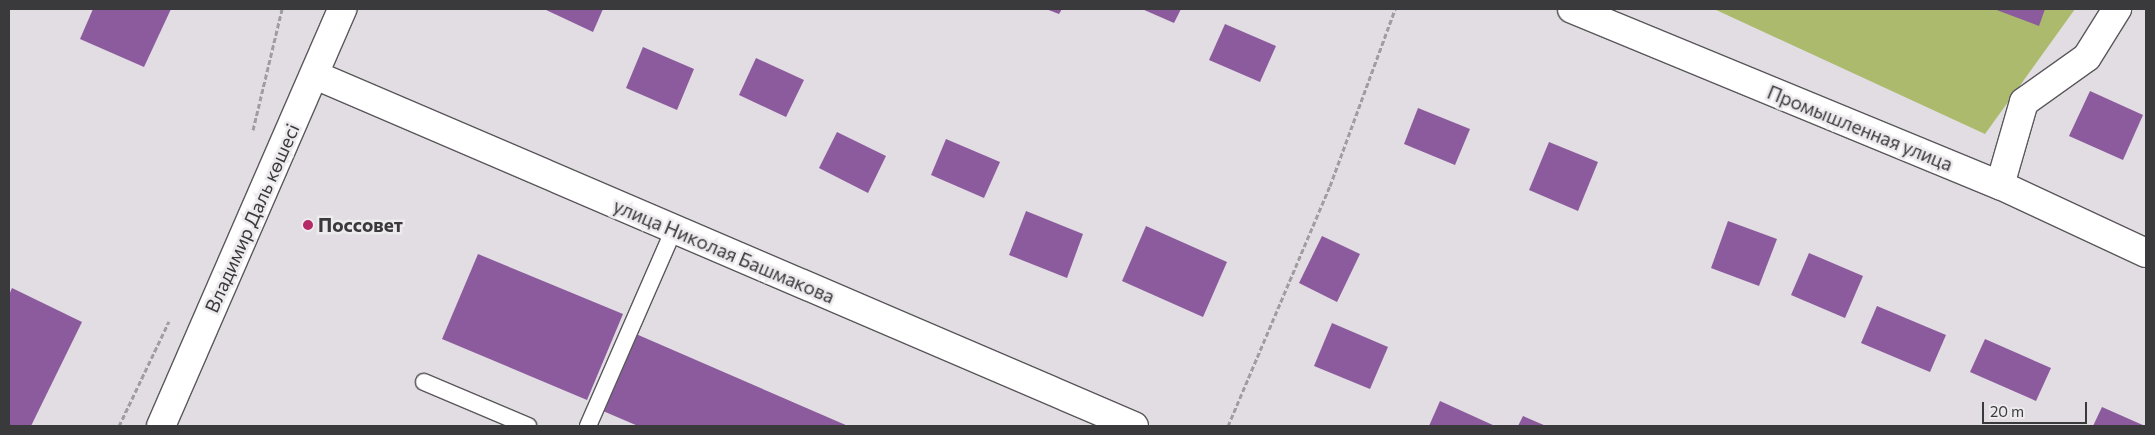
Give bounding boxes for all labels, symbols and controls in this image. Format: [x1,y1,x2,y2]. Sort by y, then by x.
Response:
street label: Промышленная улица [1764,80,1956,176]
street label: Владимир Даль көшесі [200,120,304,316]
street label: улица Николая Башмакова [610,194,838,308]
place label: Поссовет [318,214,403,236]
marker: Поссовет [302,219,314,231]
scale bar [1985,392,2090,424]
text: 20 m [1990,402,2024,420]

